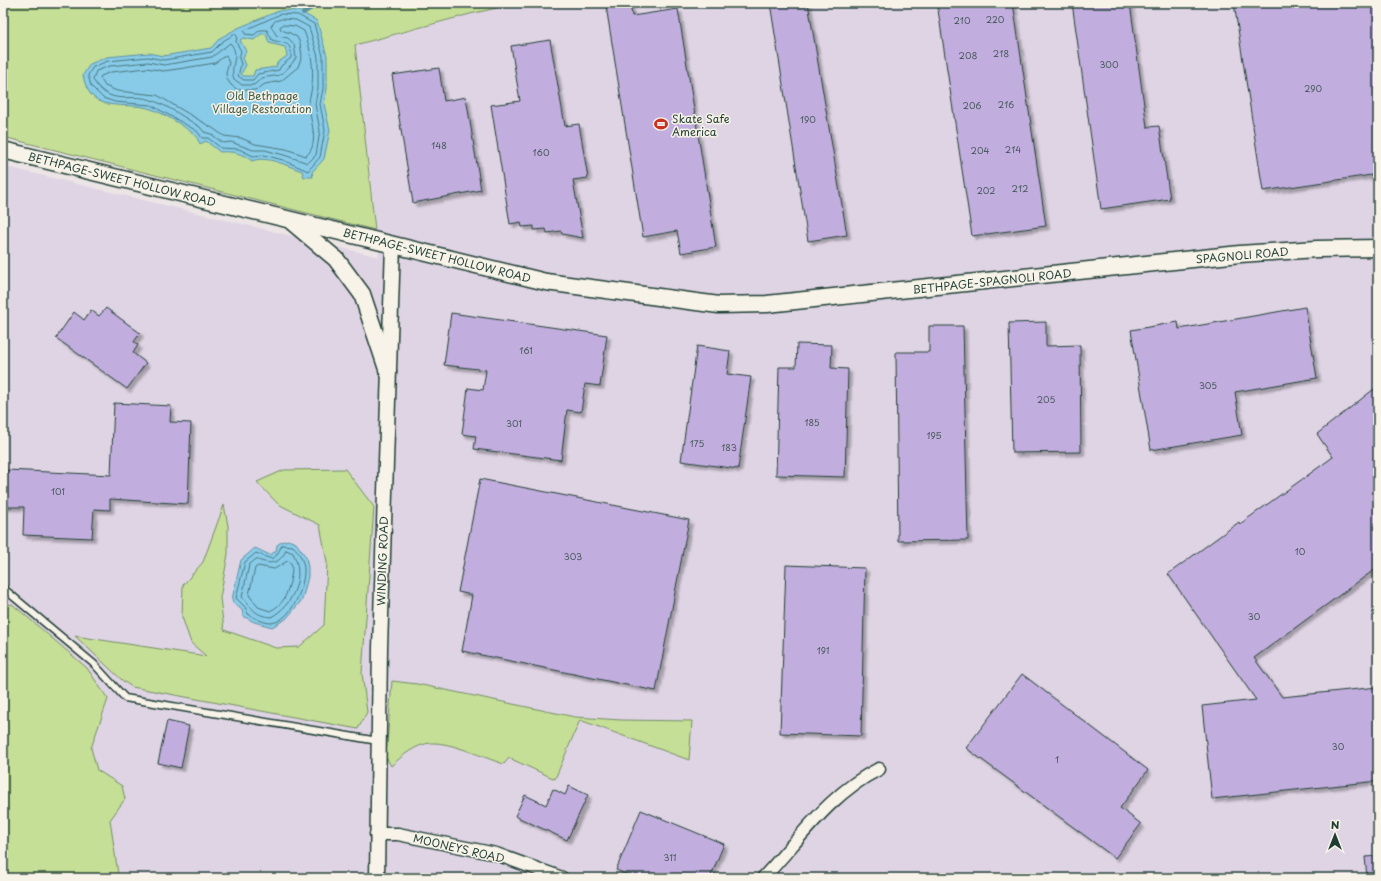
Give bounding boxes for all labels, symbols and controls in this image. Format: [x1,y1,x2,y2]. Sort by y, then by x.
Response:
house number: 220 [986,12,1005,26]
house number: 210 [954,13,971,27]
house number: 218 [993,46,1009,60]
house number: 208 [959,48,977,62]
house number: 300 [1099,57,1119,71]
house number: 290 [1304,81,1322,95]
park label: Old Bethpage Village Restoration [212,87,312,117]
house number: 216 [998,97,1014,111]
house number: 206 [963,98,981,112]
place label: Skate Safe America [672,110,730,140]
house number: 190 [800,112,816,126]
sports icon: Skate Safe America [653,116,669,132]
house number: 148 [431,138,447,152]
house number: 214 [1005,142,1021,156]
house number: 204 [971,143,989,157]
house number: 160 [533,145,550,159]
street label: BETHPAGE-SWEET HOLLOW ROAD [26,147,218,211]
house number: 212 [1012,181,1028,195]
house number: 202 [977,183,995,197]
street label: BETHPAGE-SWEET HOLLOW ROAD [341,223,533,287]
street label: SPAGNOLI ROAD [1195,242,1289,268]
street label: BETHPAGE-SPAGNOLI ROAD [912,264,1072,298]
house number: 161 [519,343,533,357]
house number: 305 [1199,378,1217,392]
house number: 205 [1037,392,1055,406]
house number: 185 [804,415,820,429]
house number: 301 [506,416,522,430]
house number: 195 [926,428,942,442]
house number: 175 [690,436,705,450]
house number: 183 [721,440,737,454]
house number: 101 [51,484,65,498]
street label: WINDING ROAD [372,516,392,606]
house number: 10 [1295,544,1306,558]
house number: 303 [564,549,582,563]
house number: 30 [1248,609,1261,623]
house number: 191 [817,643,829,657]
house number: 30 [1332,739,1345,753]
house number: 1 [1055,752,1059,766]
north arrow [1315,815,1355,855]
text: N [1331,816,1340,833]
street label: MOONEYS ROAD [412,829,506,867]
house number: 311 [664,850,676,864]

